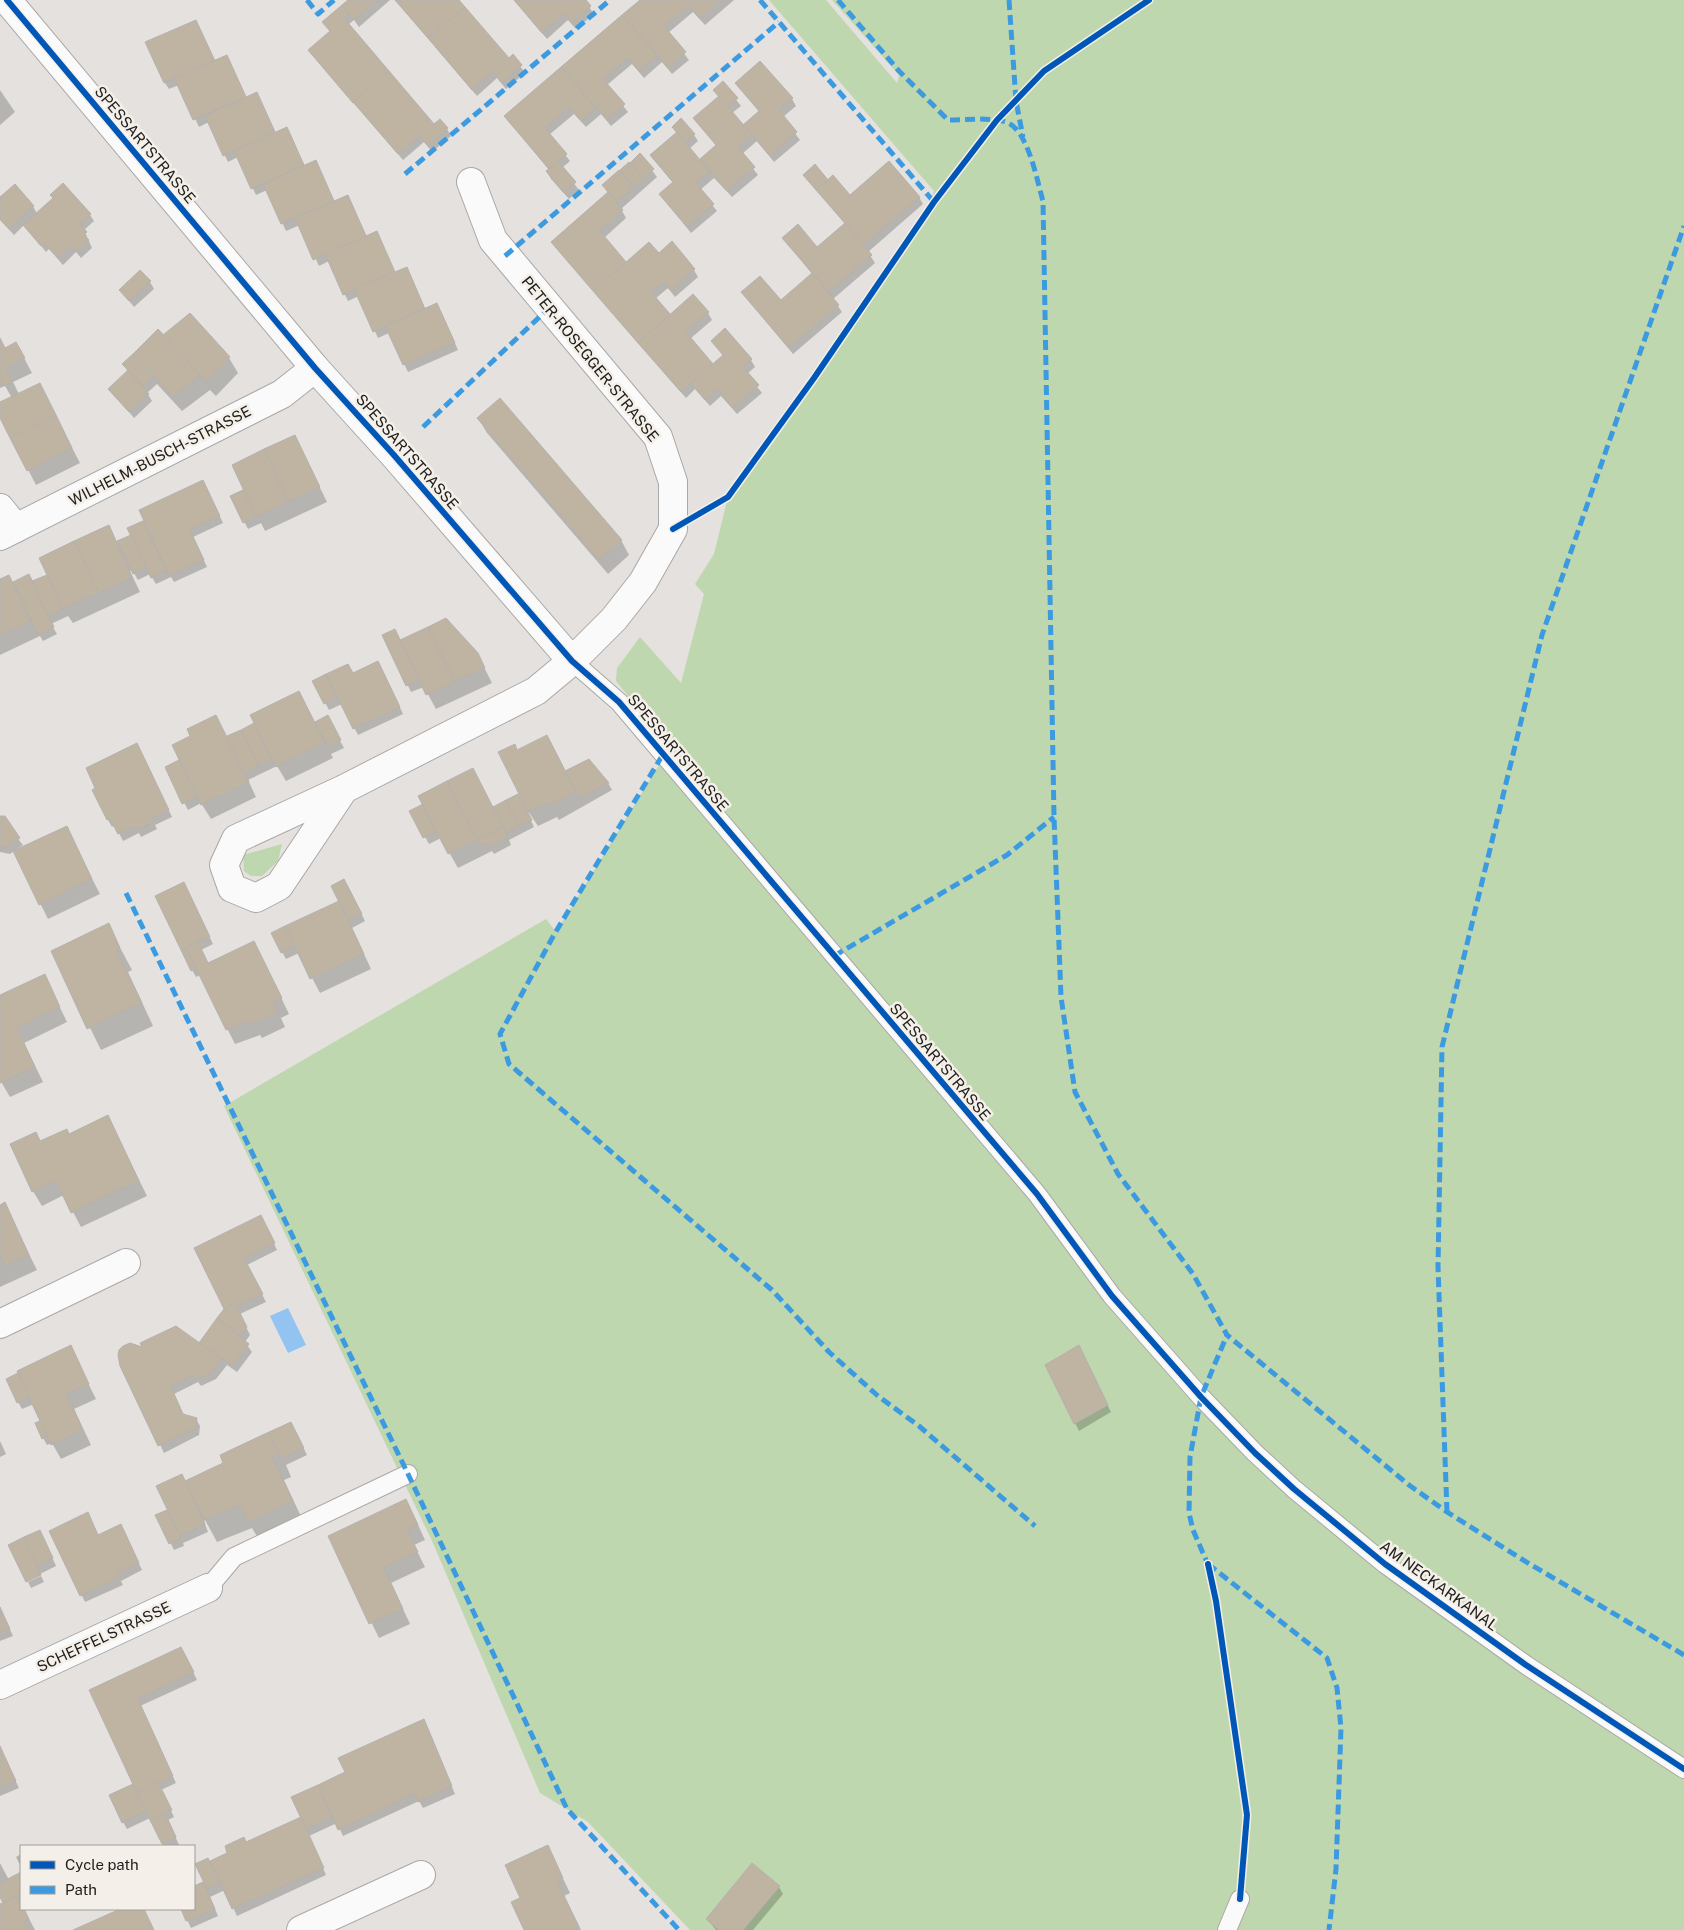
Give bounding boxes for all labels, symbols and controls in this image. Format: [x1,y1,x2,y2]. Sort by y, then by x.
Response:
street label: SPESSARTSTRASSE [92,83,199,207]
street label: PETER-ROSEGGER-STRASSE [518,273,662,445]
street label: SPESSARTSTRASSE [353,391,462,513]
street label: WILHELM-BUSCH-STRASSE [66,402,254,509]
street label: SPESSARTSTRASSE [625,691,732,815]
street label: SPESSARTSTRASSE [887,1000,994,1124]
street label: AM NECKARKANAL [1377,1537,1502,1634]
street label: SCHEFFELSTRASSE [34,1598,174,1675]
legend [20,1845,195,1910]
text: Cycle path [65,1856,139,1873]
text: Path [65,1881,97,1898]

